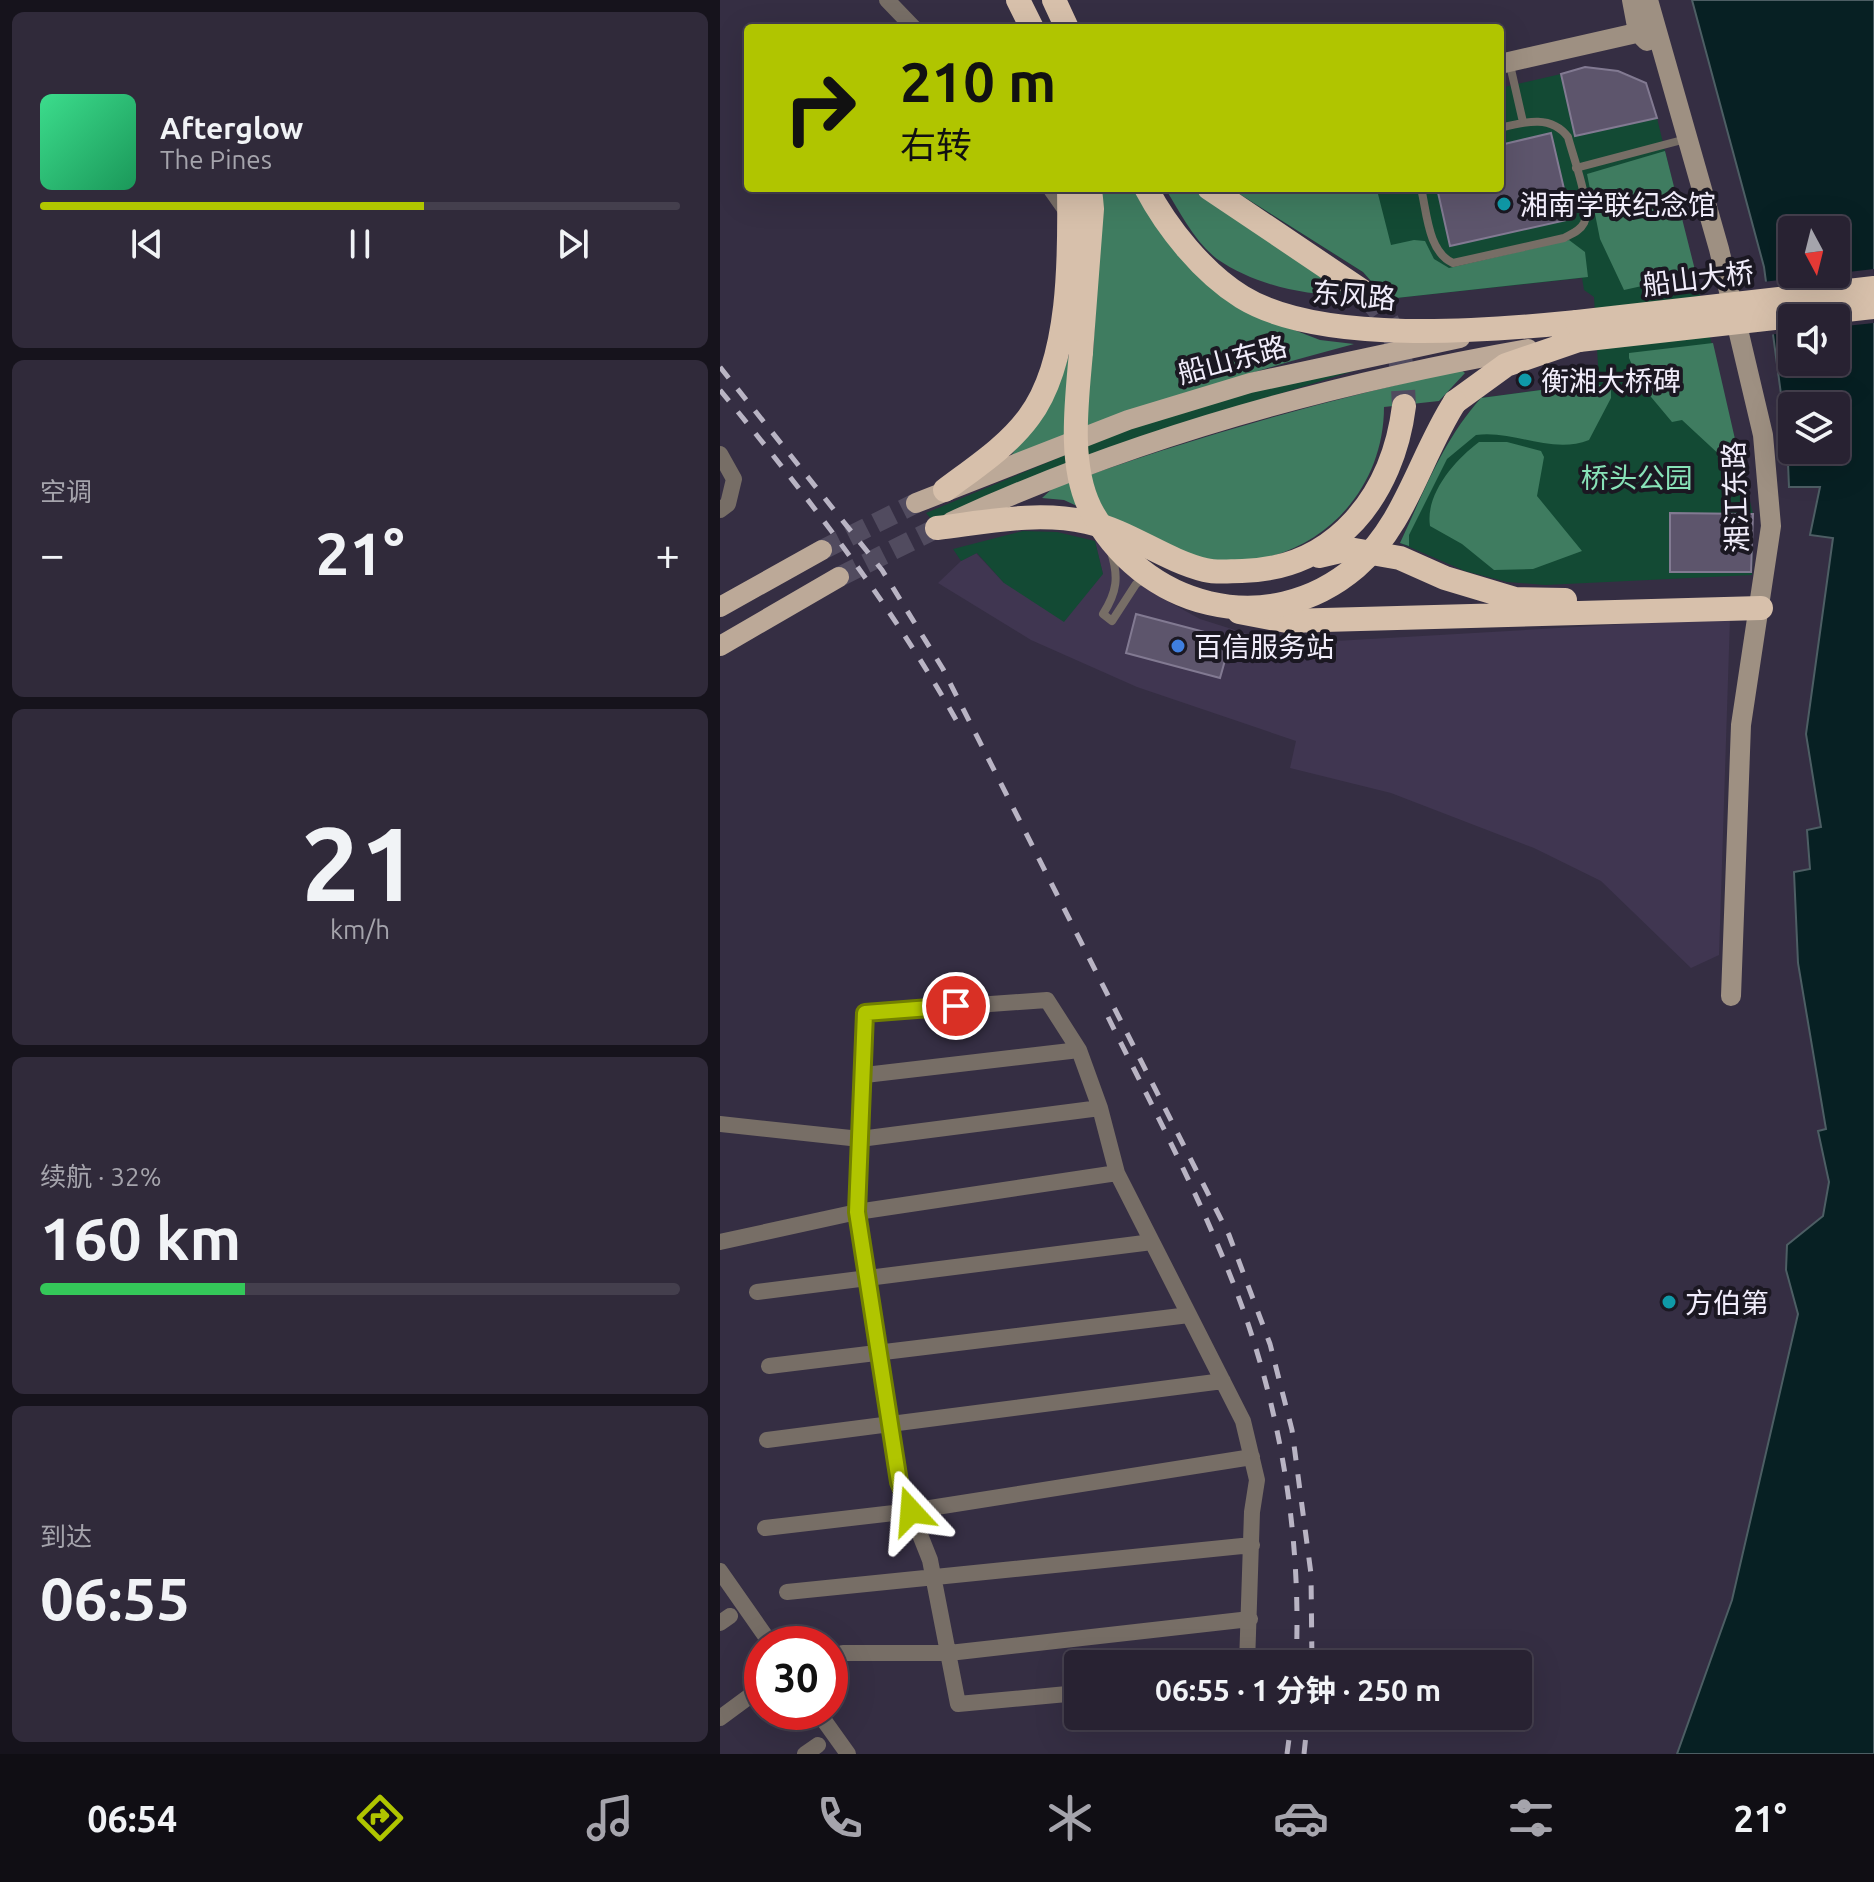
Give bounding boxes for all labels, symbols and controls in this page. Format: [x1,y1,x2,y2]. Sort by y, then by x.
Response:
text: 210 m [900,50,1056,113]
icon: right [768,56,872,160]
text: Afterglow [160,111,303,145]
text: 右转 [900,124,972,165]
text: The Pines [160,145,272,174]
place label: 湘南学联纪念馆 [1520,189,1716,220]
marker: 湘南学联纪念馆 [1495,195,1513,213]
north arrow [1778,216,1850,288]
map controls [1778,216,1850,464]
icon: previous [125,222,169,266]
icon: pause [338,222,382,266]
icon: next [551,222,595,266]
street label: 船山大桥 [1641,256,1755,300]
street label: 东风路 [1311,276,1397,314]
button: sound [1778,304,1850,376]
street label: 船山东路 [1174,330,1290,388]
place label: 衡湘大桥碑 [1541,365,1681,396]
marker: 衡湘大桥碑 [1516,371,1534,389]
button: layers [1778,392,1850,464]
street label: 湘江东路 [1718,440,1752,554]
park label: 桥头公园 [1581,462,1693,493]
text: 空调 [40,477,92,506]
text: 21° [316,519,404,586]
text: − [40,529,65,578]
text: + [655,529,680,578]
place label: 百信服务站 [1194,631,1334,662]
marker: 百信服务站 [1169,637,1187,655]
text: 21 [301,804,419,921]
text: km/h [330,915,390,944]
pin [922,972,990,1040]
icon: arrive [934,984,978,1028]
text: 续航 · 32% [40,1162,162,1191]
text: 160 km [40,1204,241,1271]
place label: 方伯第 [1685,1287,1769,1318]
marker: 方伯第 [1660,1293,1678,1311]
position arrow [869,1469,953,1553]
text: 到达 [40,1522,92,1551]
text: 06:55 [40,1564,190,1631]
speed limit sign: 30 [744,1626,848,1730]
text: 06:55 · 1 分钟 · 250 m [1155,1673,1441,1707]
icon: directions [352,1790,408,1846]
icon: music [582,1790,638,1846]
icon: phone [812,1790,868,1846]
icon: climate [1042,1790,1098,1846]
icon: car [1273,1790,1329,1846]
icon: filters [1503,1790,1559,1846]
text: 06:54 [87,1798,177,1839]
text: 21° [1733,1798,1787,1839]

